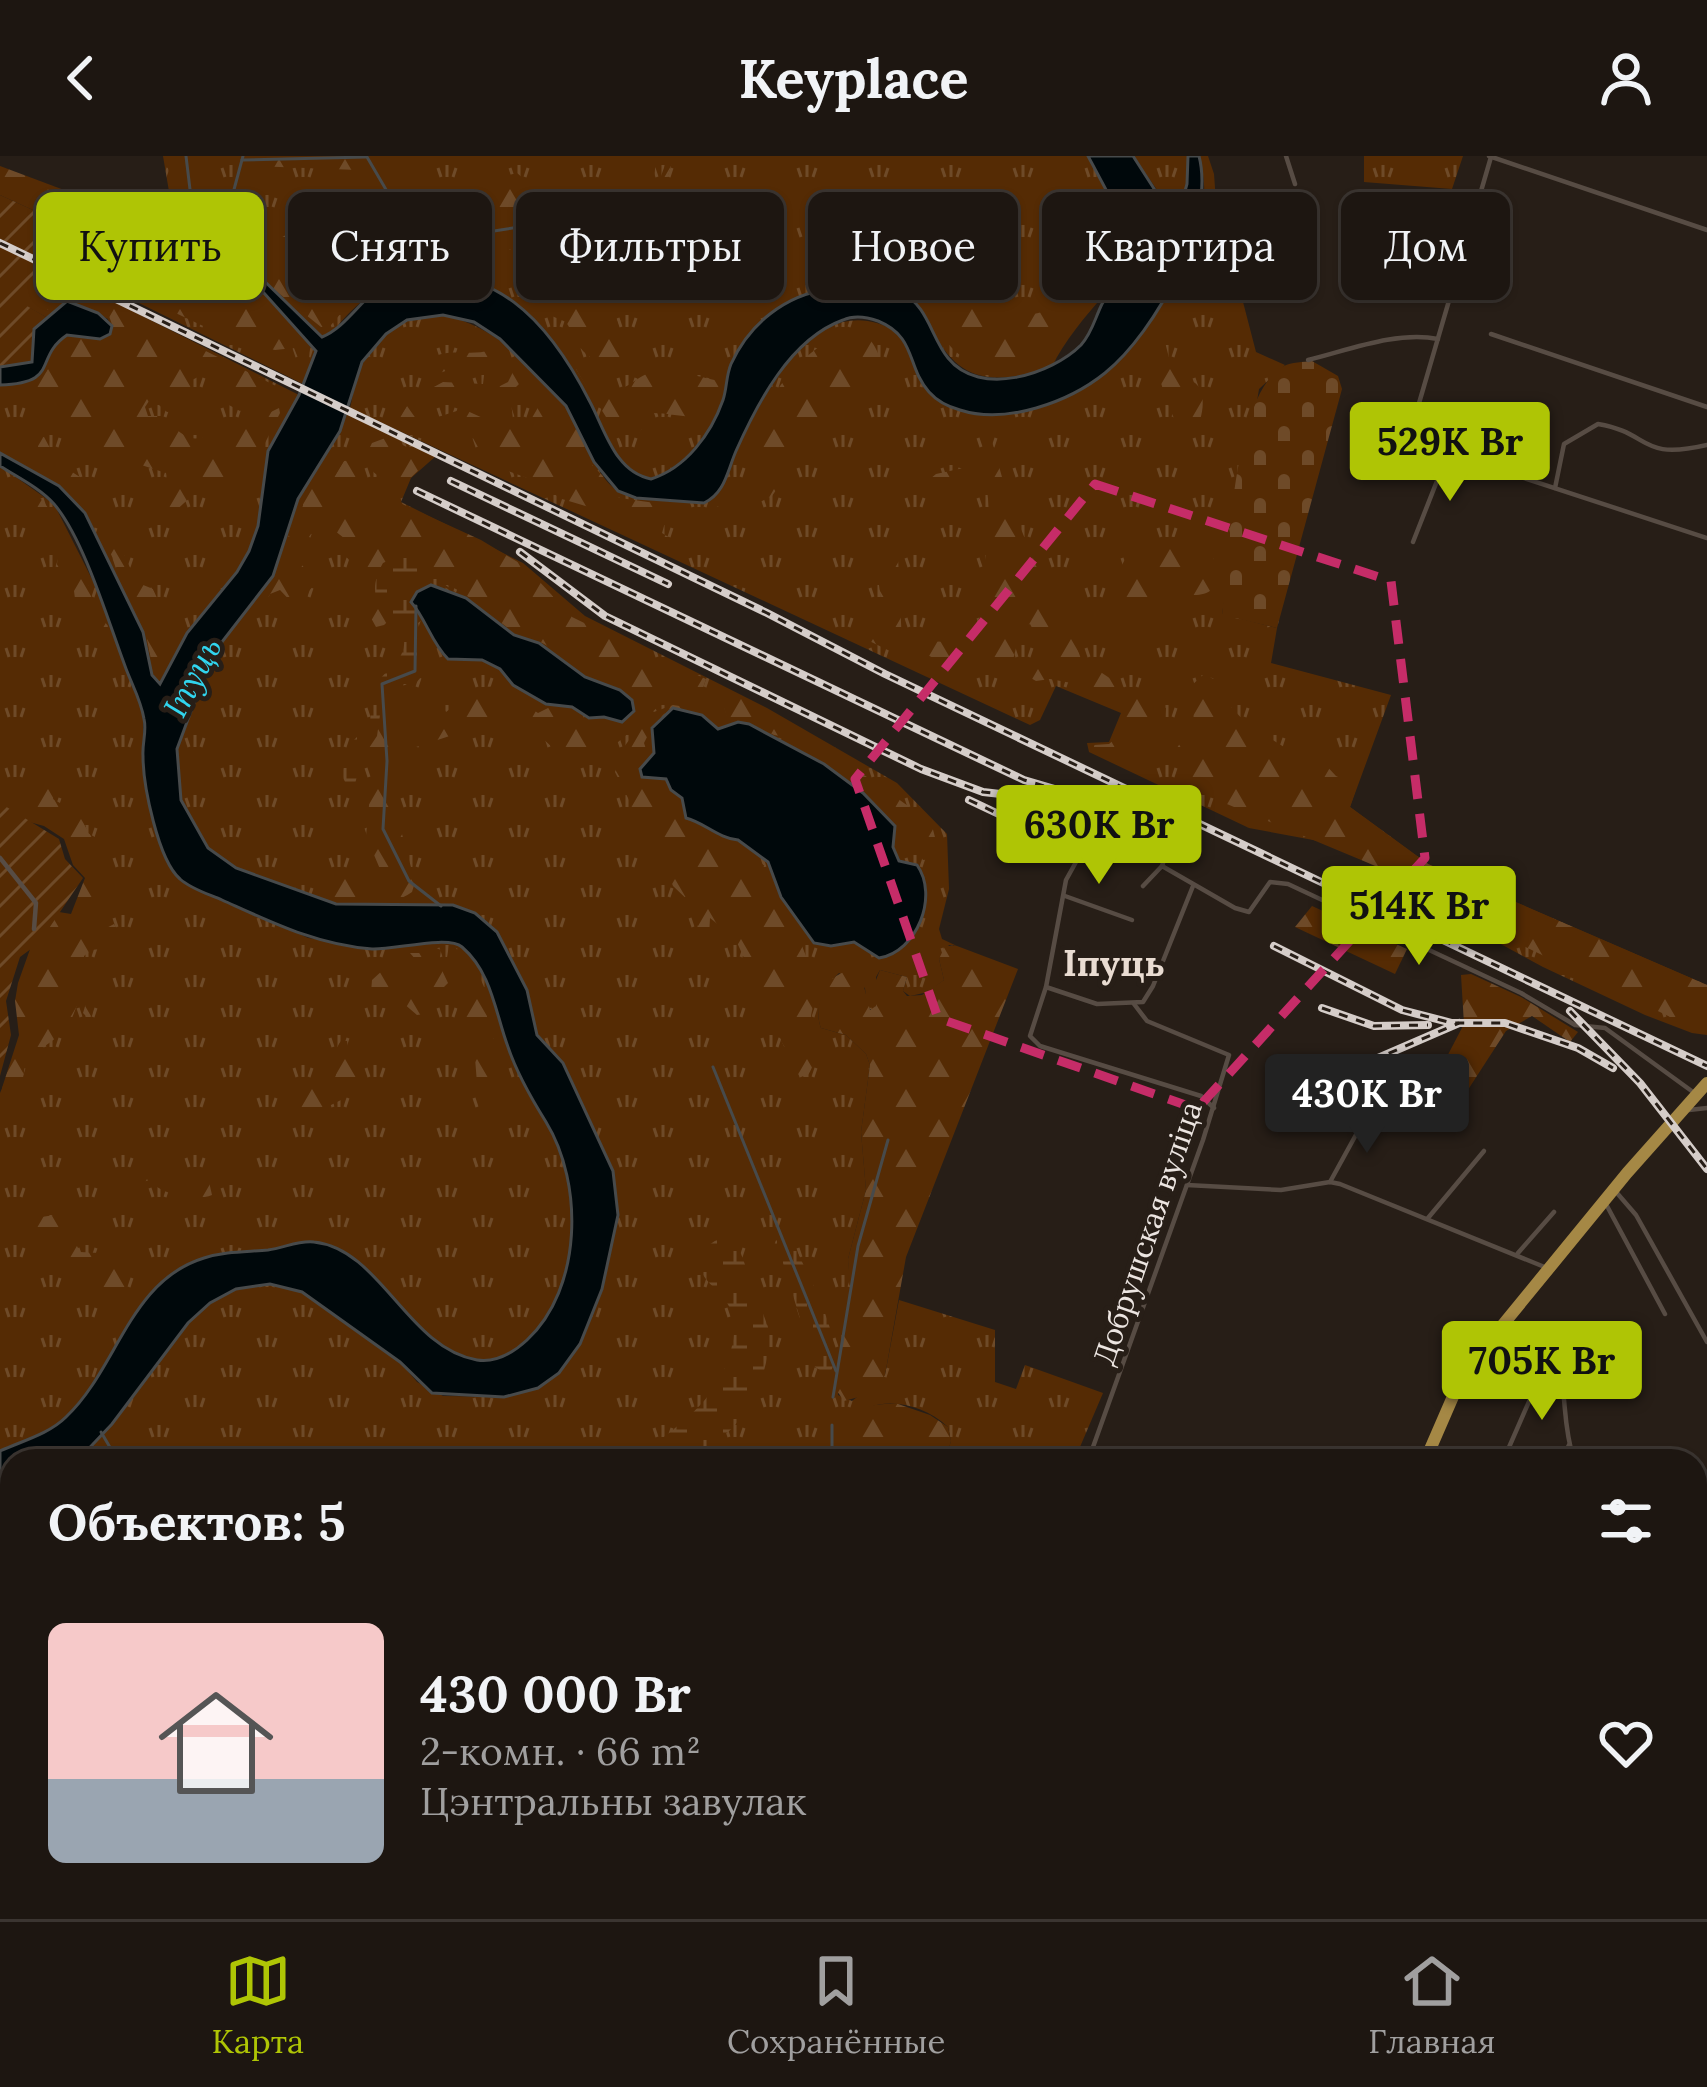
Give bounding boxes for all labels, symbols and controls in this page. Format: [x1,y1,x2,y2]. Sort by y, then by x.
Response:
text: Keyplace [739,44,969,113]
icon: back [48,45,114,111]
icon: person [1593,45,1659,111]
chip: Купить [36,192,264,300]
chip: Снять [288,192,492,300]
chip: Фильтры [516,192,784,300]
chip: Новое [808,192,1018,300]
chip: Квартира [1042,192,1317,300]
chip: Дом [1341,192,1510,300]
pin: 529K Br [1339,402,1561,504]
text: 529K Br [1377,416,1523,466]
water label: Іпуць [154,630,230,724]
pin: 630K Br [988,785,1210,887]
text: 630K Br [1023,799,1175,849]
pin: 514K Br [1308,866,1530,968]
text: 514K Br [1349,880,1489,930]
district label: Іпуць [1063,940,1165,986]
pin: 430K Br [1256,1054,1478,1156]
text: 430K Br [1292,1068,1442,1118]
street label: Добрушская вуліца [1084,1096,1211,1370]
pin: 705K Br [1431,1321,1653,1423]
text: 705K Br [1469,1335,1615,1385]
icon: filters [1593,1488,1659,1554]
text: Объектов: 5 [48,1489,345,1554]
text: 430 000 Br [420,1661,691,1726]
icon: home [144,1671,288,1815]
icon: heart [1593,1710,1659,1776]
text: 2-комн. · 66 m² [420,1726,701,1776]
text: Цэнтральны завулак [420,1776,806,1826]
tab: Карта [211,1948,304,2062]
tab: Сохранённые [727,1948,945,2062]
tab: Главная [1368,1948,1496,2062]

